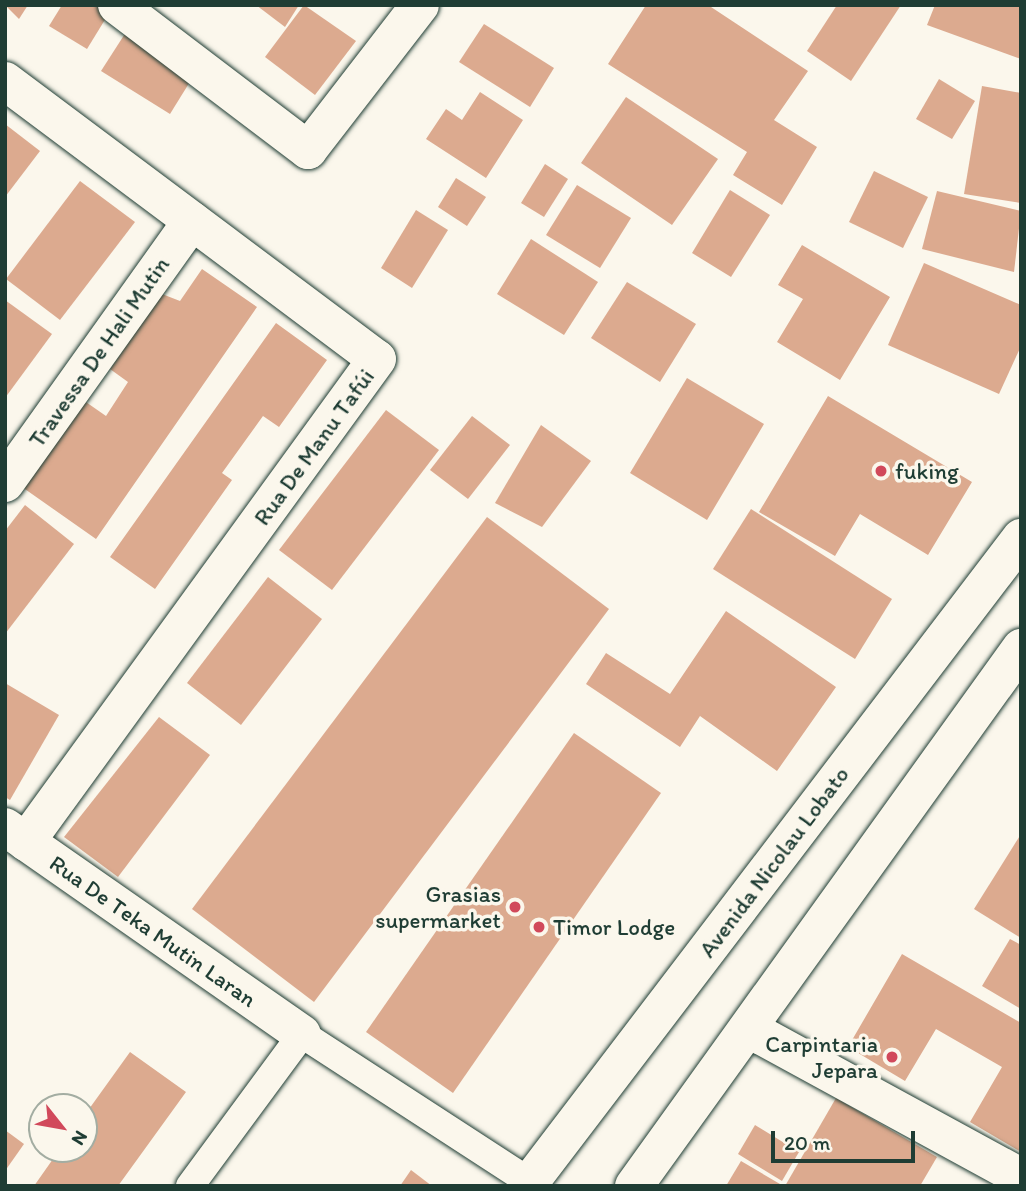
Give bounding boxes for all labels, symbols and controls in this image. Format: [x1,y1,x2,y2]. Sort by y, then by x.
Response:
street label: Travessa De Hali Mutin [23,251,175,453]
street label: Rua De Manu Tafúi [248,364,380,530]
place label: fuking [895,457,959,485]
marker: fuking [873,463,889,479]
street label: Avenida Nicolau Lobato [693,761,855,963]
street label: Rua De Teka Mutin Laran [45,850,261,1012]
place label: Grasias supermarket [375,880,501,934]
marker: Grasias supermarket [507,899,523,915]
place label: Timor Lodge [553,913,675,941]
marker: Timor Lodge [531,919,547,935]
place label: Carpintaria Jepara [765,1030,878,1084]
marker: Carpintaria Jepara [884,1049,900,1065]
north arrow [28,1093,98,1163]
scale bar [774,1118,918,1162]
text: N [67,1127,93,1149]
text: 20 m [784,1130,830,1155]

